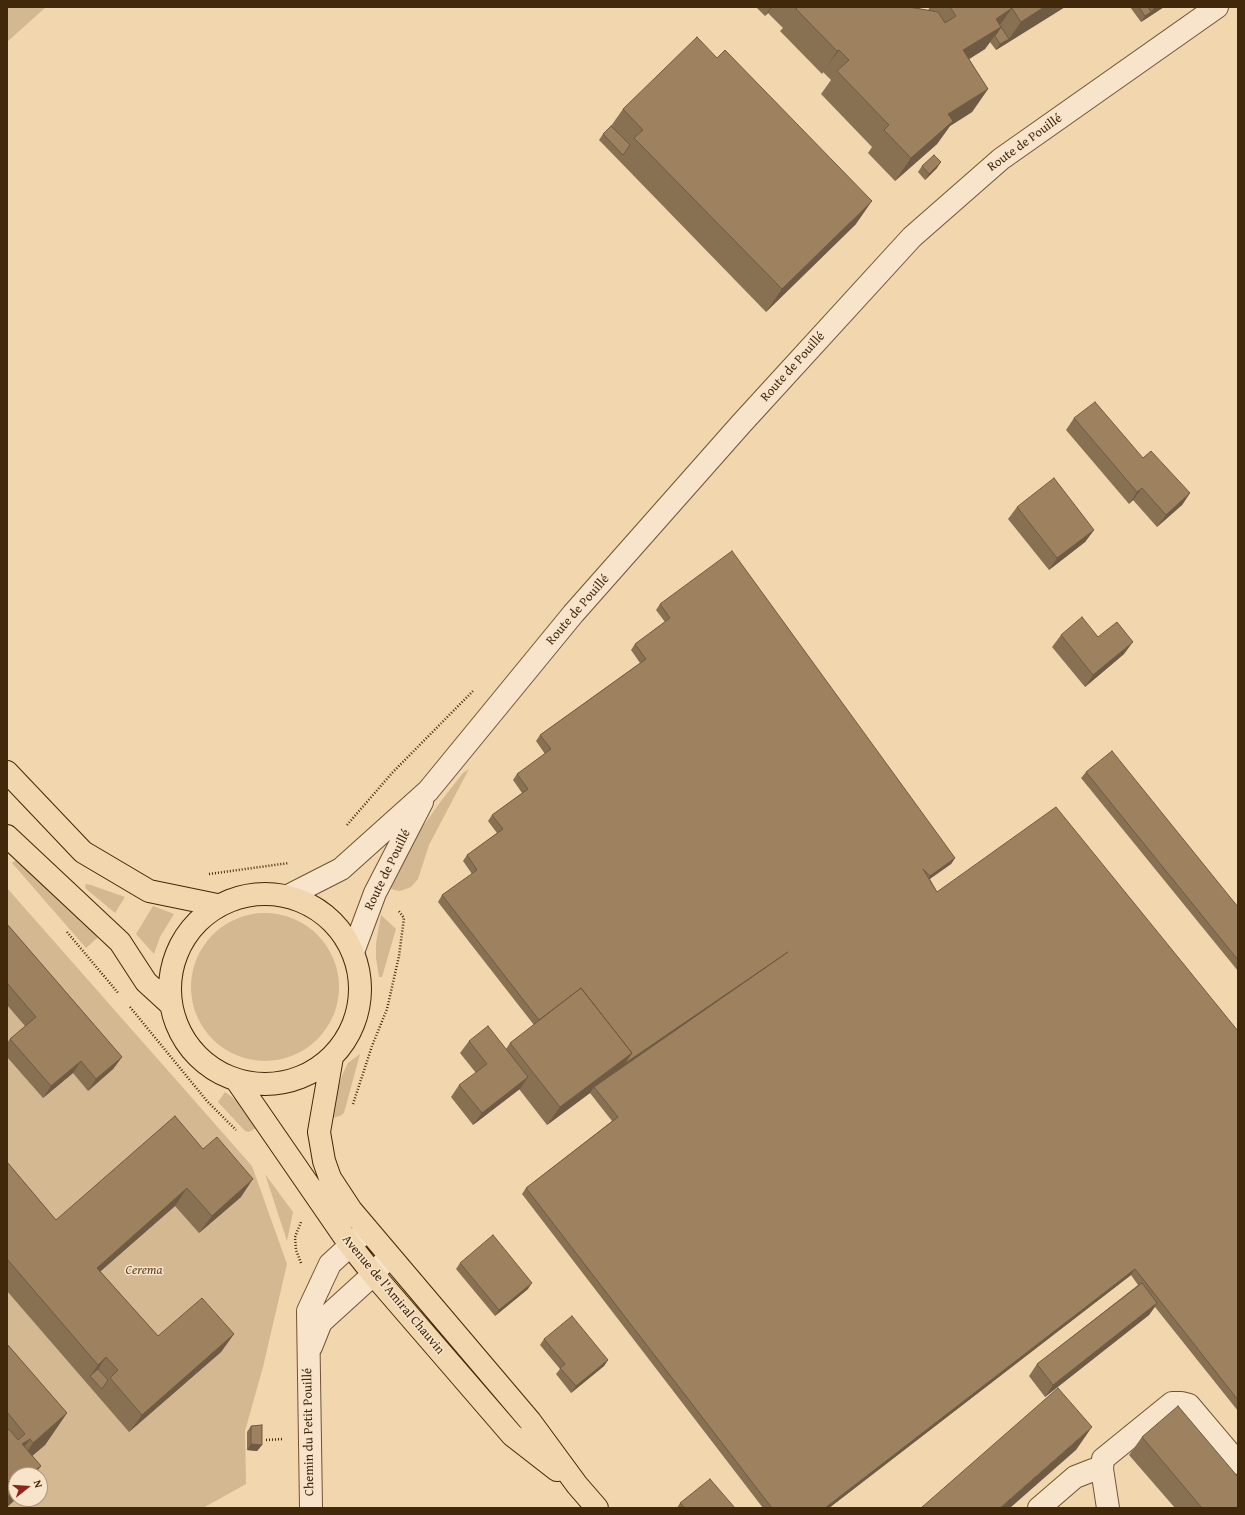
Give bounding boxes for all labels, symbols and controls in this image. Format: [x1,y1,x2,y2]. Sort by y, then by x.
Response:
street label: Route de Pouillé [985,111,1065,175]
street label: Route de Pouillé [758,329,828,405]
street label: Route de Pouillé [543,572,613,648]
street label: Route de Pouillé [362,827,414,913]
street label: Avenue de l'Amiral Chauvin [339,1232,447,1358]
park label: Cerema [126,1263,162,1279]
street label: Chemin du Petit Pouillé [300,1368,318,1496]
north arrow [8,1467,48,1507]
text: N [30,1478,47,1490]

